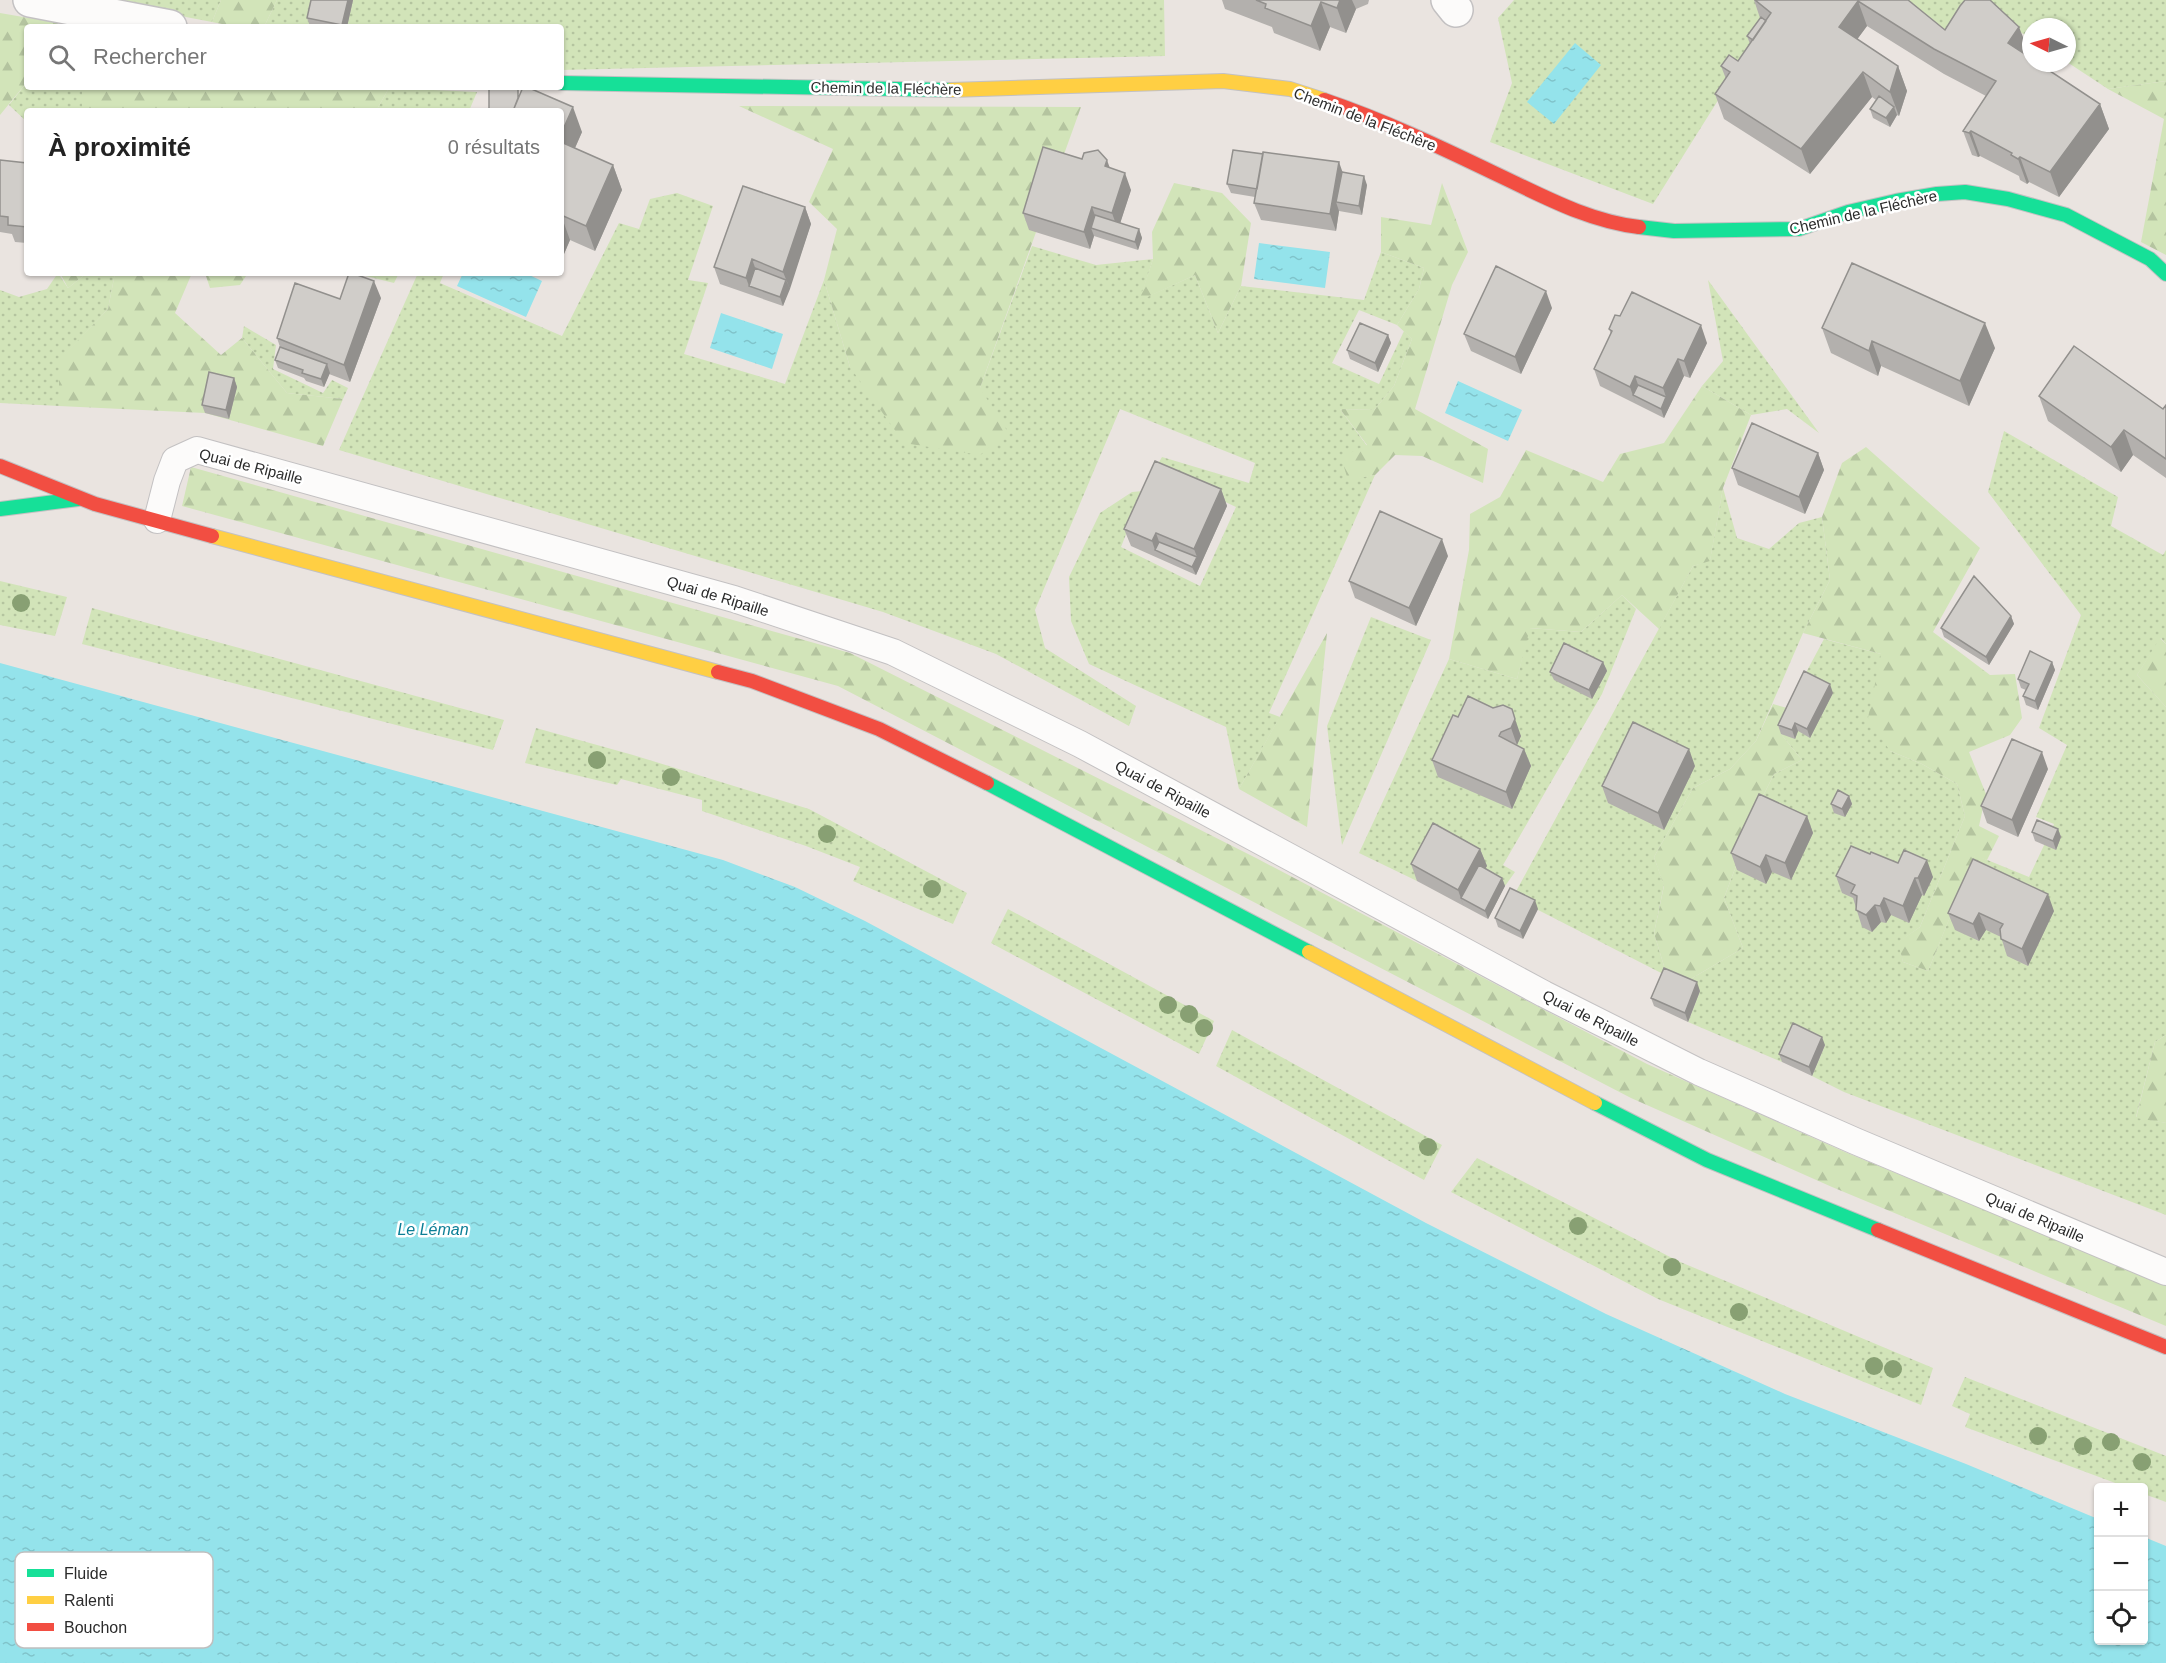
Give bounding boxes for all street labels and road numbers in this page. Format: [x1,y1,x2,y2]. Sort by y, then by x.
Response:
street label: Chemin de la Fléchère [810,78,962,98]
street label: Chemin de la Fléchère [1292,84,1438,154]
street label: Chemin de la Fléchère [1788,187,1938,237]
street label: Quai de Ripaille [198,445,304,487]
street label: Quai de Ripaille [665,572,771,620]
street label: Quai de Ripaille [1112,757,1214,821]
street label: Quai de Ripaille [1540,986,1642,1050]
street label: Quai de Ripaille [1983,1188,2087,1246]

